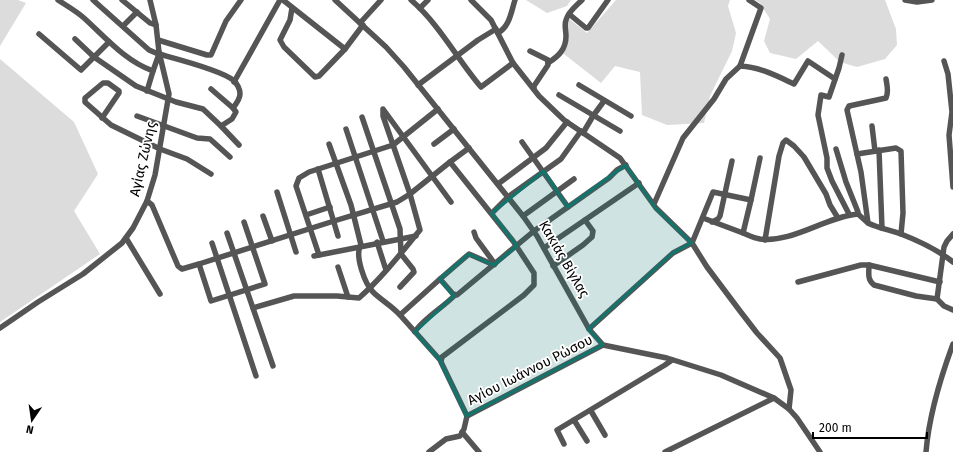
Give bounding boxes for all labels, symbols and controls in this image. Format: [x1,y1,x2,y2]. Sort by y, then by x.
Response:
street label: Αγίας Ζώνης [126,119,160,198]
street label: Κακιάς Βίγλας [535,217,593,301]
street label: Αγίου Ιωάννου Ρώσου [465,331,595,409]
north arrow [12,400,52,440]
scale bar [813,414,927,440]
text: 200 m [819,421,852,435]
text: N [25,422,35,436]

